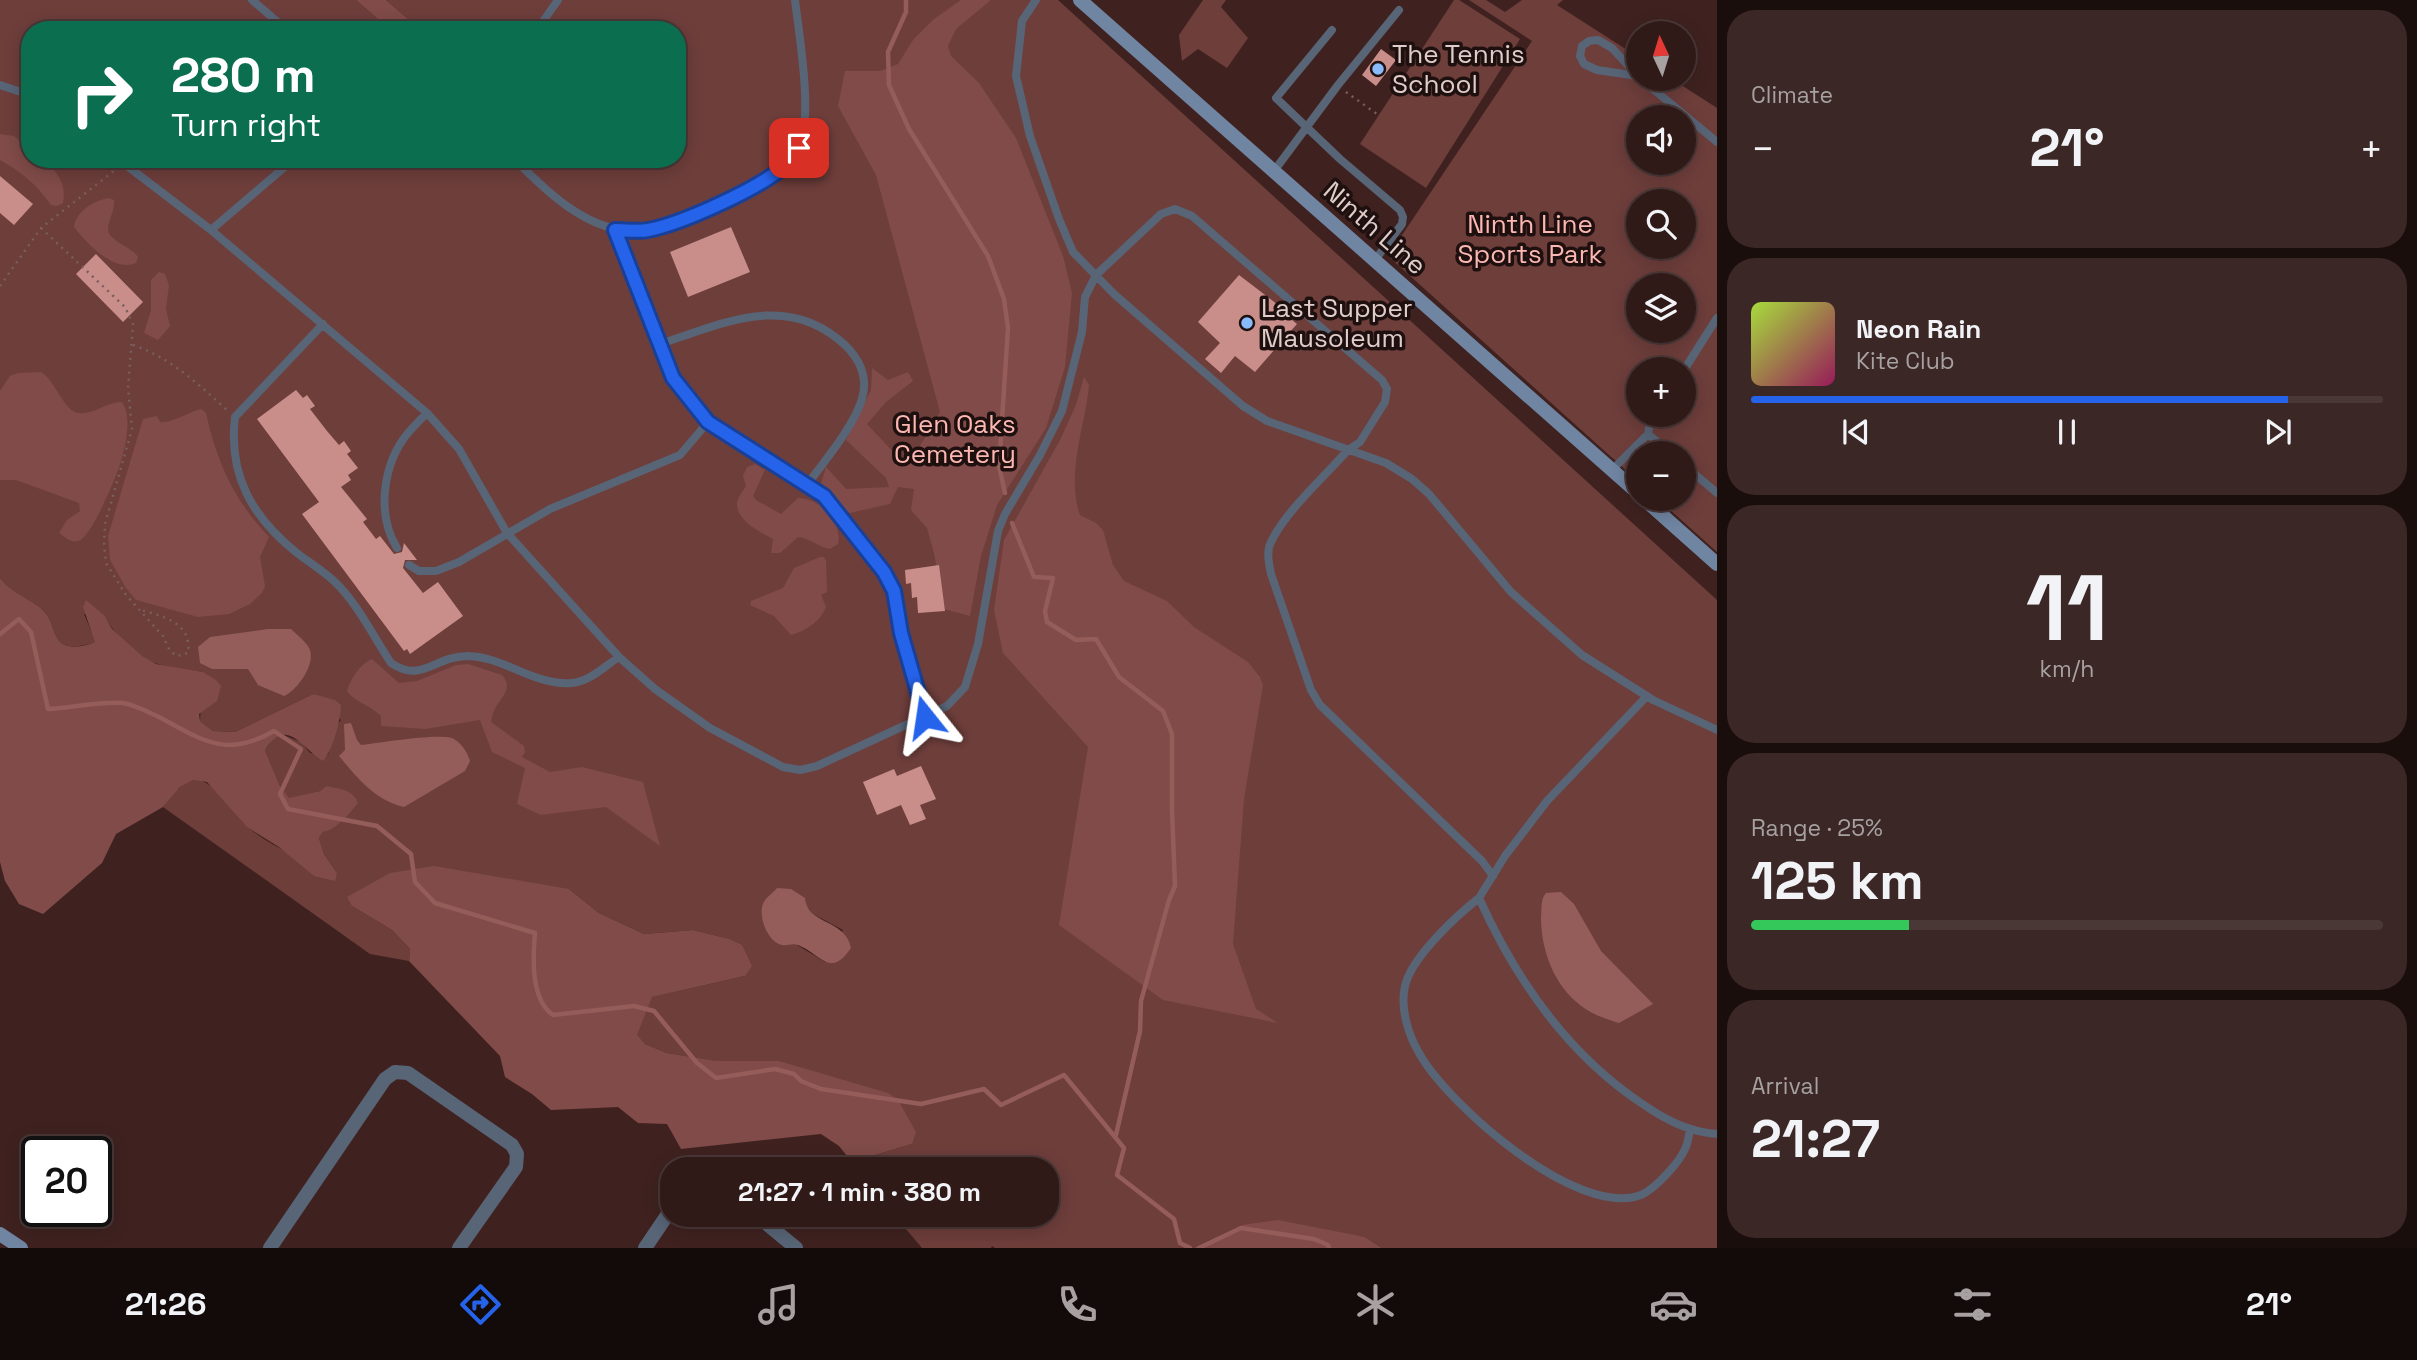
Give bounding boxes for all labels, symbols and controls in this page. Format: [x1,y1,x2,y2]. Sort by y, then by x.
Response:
north arrow [1626,21,1696,91]
map controls [1626,21,1696,511]
place label: The Tennis School [1392,37,1525,101]
text: 280 m [171,44,316,106]
icon: right [56,49,147,140]
marker: The Tennis School [1370,61,1386,77]
text: Climate [1751,80,1833,110]
text: Turn right [171,105,321,145]
button: sound [1626,105,1696,175]
text: 21° [2030,115,2104,181]
pin [769,118,829,178]
text: − [1751,125,1775,173]
text: + [2359,125,2383,173]
icon: arrive [780,129,818,167]
street label: Ninth Line [1316,174,1434,282]
button: search [1626,189,1696,259]
park label: Ninth Line Sports Park [1458,207,1602,271]
button: layers [1626,273,1696,343]
place label: Last Supper Mausoleum [1261,291,1413,355]
text: Neon Rain [1856,312,1981,346]
marker: Last Supper Mausoleum [1239,315,1255,331]
text: Kite Club [1856,346,1955,376]
button: + [1626,357,1696,427]
park label: Glen Oaks Cemetery [894,407,1016,471]
icon: previous [1837,413,1875,451]
icon: pause [2048,413,2086,451]
icon: next [2259,413,2297,451]
button: − [1626,441,1696,511]
text: 11 [2026,550,2108,667]
text: km/h [2040,654,2094,684]
position arrow [888,680,962,754]
text: Range · 25% [1751,813,1883,843]
text: 125 km [1751,848,1924,914]
text: Arrival [1751,1071,1819,1101]
text: 21:27 [1751,1106,1880,1172]
speed limit sign: 20 [21,1136,112,1227]
text: 21:27 · 1 min · 380 m [738,1175,981,1209]
icon: directions [456,1280,505,1329]
icon: music [754,1280,803,1329]
icon: phone [1053,1280,1102,1329]
icon: climate [1351,1280,1400,1329]
icon: car [1649,1280,1698,1329]
icon: filters [1948,1280,1997,1329]
text: 21:26 [125,1284,206,1324]
text: 21° [2246,1284,2292,1324]

